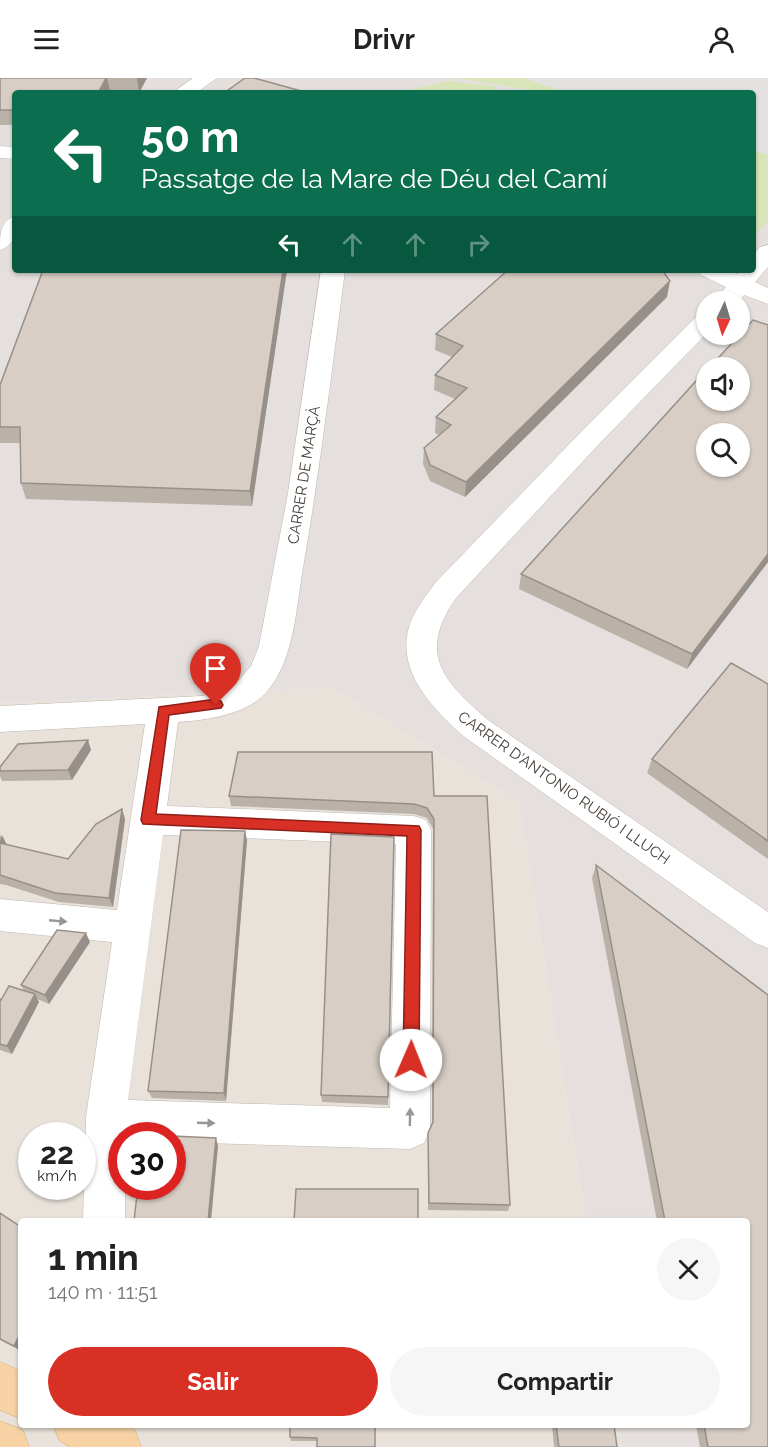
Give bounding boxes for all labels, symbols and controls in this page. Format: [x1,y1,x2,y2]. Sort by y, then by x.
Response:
icon: menu [30,23,63,56]
icon: person [705,23,738,56]
text: Drivr [353,24,415,55]
text: 50 m [141,113,239,162]
icon: left [42,114,120,192]
text: Passatge de la Mare de Déu del Camí [141,163,607,194]
icon: left [273,228,306,261]
icon: ahead [336,228,369,261]
icon: ahead [399,228,432,261]
icon: right [462,228,495,261]
north arrow [696,291,750,345]
map controls [696,291,750,477]
button: sound [696,357,750,411]
street label: CARRER DE MARÇÀ [284,405,324,545]
button: search [696,423,750,477]
pin [190,643,241,705]
icon: arrive [199,652,232,685]
street label: CARRER D'ANTONIO RUBIÓ I LLUCH [455,708,673,868]
one-way arrow [49,916,68,926]
position arrow [379,1028,443,1092]
one-way arrow [406,1108,415,1127]
one-way arrow [197,1118,216,1128]
speed limit sign: 30 [108,1122,186,1200]
text: 22 [40,1136,74,1171]
text: km/h [37,1167,77,1185]
text: 1 min [48,1236,139,1278]
button: close [657,1238,720,1301]
text: 140 m · 11:51 [48,1280,158,1304]
button: Salir [48,1347,378,1416]
button: Compartir [390,1347,720,1416]

